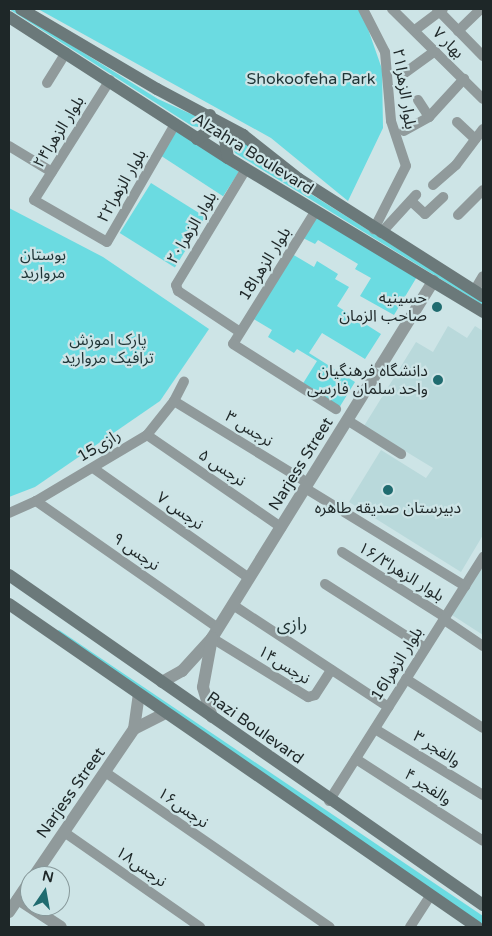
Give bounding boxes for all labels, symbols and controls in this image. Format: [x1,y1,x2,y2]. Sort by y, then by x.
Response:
street label: بهار ۷ [428,23,468,63]
street label: بلوار الزهرا۲۱ [388,47,420,131]
park label: Shokoofeha Park [247,69,375,89]
street label: بلوار الزهرا۲۴ [29,92,89,172]
street label: Alzahra Boulevard [189,109,317,199]
street label: بلوار الزهرا۲۲ [93,146,151,226]
street label: بلوار الزهرا۲۰ [163,188,221,268]
street label: 18بلوار الزهرا [235,224,295,304]
park label: بوستان مروارید [20,245,66,283]
place label: حسینیه صاحب الزمان [339,288,427,326]
marker: حسینیه صاحب الزمان [431,301,443,313]
park label: پارک اموزش ترافیک مروارید [62,330,154,368]
place label: دانشگاه فرهنگیان واحد سلمان فارسی [307,361,428,399]
marker: دانشگاه فرهنگیان واحد سلمان فارسی [432,374,444,386]
street label: نرجس ۳ [221,407,277,451]
street label: Narjess Street [265,414,337,514]
street label: 15رازی [74,426,124,466]
street label: نرجس ۵ [195,445,249,491]
marker: دبیرستان صدیقه طاهره [382,484,394,496]
street label: نرجس ۷ [153,488,207,534]
place label: دبیرستان صدیقه طاهره [315,498,461,518]
street label: نرجس ۹ [109,529,163,575]
street label: بلوار الزهرا۱۶/۳ [355,538,447,606]
district label: رازی [277,613,307,635]
street label: 16بلوار الزهرا [367,624,427,704]
street label: نرجس۱۴ [254,641,314,689]
street label: Razi Boulevard [203,688,307,768]
street label: والفجر ۳ [409,727,465,771]
street label: Narjess Street [33,744,109,842]
street label: والفجر ۴ [401,765,455,809]
street label: نرجس۱۶ [154,783,212,833]
street label: نرجس۱۸ [112,842,170,892]
north arrow [20,866,70,916]
text: N [41,867,55,886]

